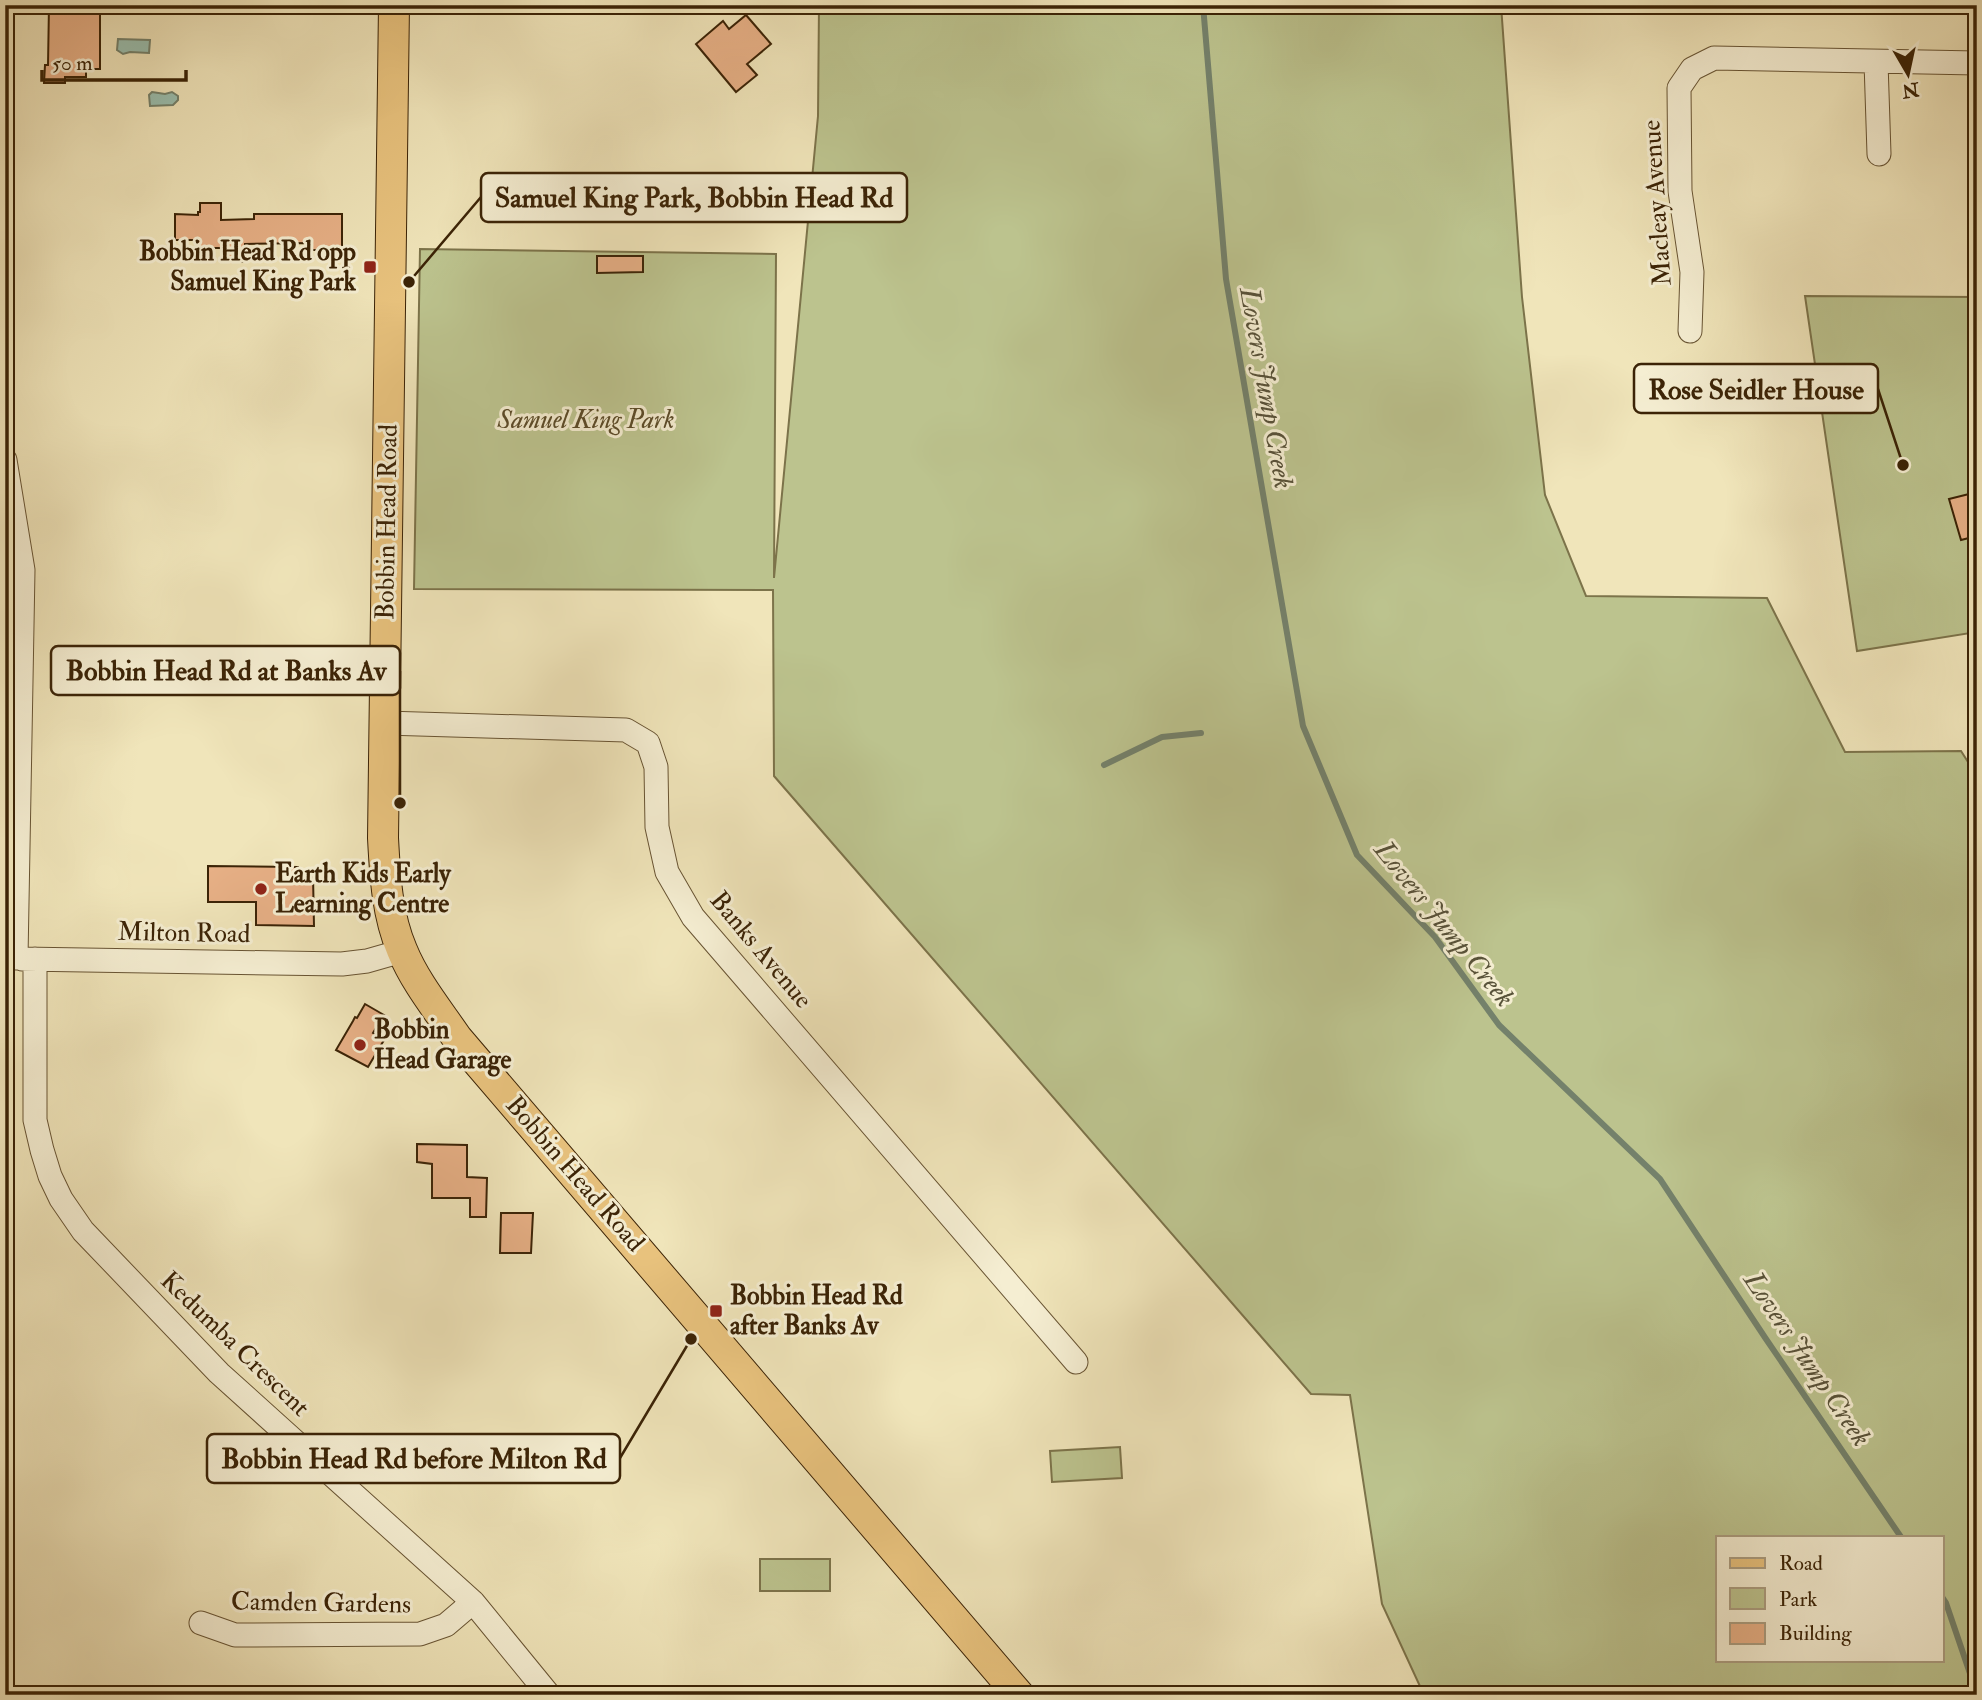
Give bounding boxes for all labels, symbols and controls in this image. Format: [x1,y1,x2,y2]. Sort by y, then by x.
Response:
scale bar [42,38,186,82]
north arrow [1874,38,1944,108]
text: 50 m [52,50,93,77]
text: N [1899,76,1922,103]
street label: Macleay Avenue [1635,119,1679,287]
callout: Samuel King Park, Bobbin Head Rd [481,173,907,222]
text: Samuel King Park, Bobbin Head Rd [495,181,894,216]
place label: Bobbin Head Rd opp Samuel King Park [139,236,357,299]
marker: Bobbin Head Rd opp Samuel King Park [362,259,378,275]
water label: Lovers Jump Creek [1231,284,1301,491]
callout: Rose Seidler House [1634,364,1878,413]
text: Rose Seidler House [1648,373,1864,408]
park label: Samuel King Park [497,404,674,436]
street label: Bobbin Head Road [369,424,405,620]
callout: Bobbin Head Rd at Banks Av [51,646,400,695]
text: Bobbin Head Rd at Banks Av [66,654,387,689]
water label: Lovers Jump Creek [1366,833,1522,1014]
place label: Earth Kids Early Learning Centre [275,858,452,921]
marker: Earth Kids Early Learning Centre [253,881,269,897]
street label: Banks Avenue [703,885,819,1015]
street label: Milton Road [117,916,251,950]
place label: Bobbin Head Garage [374,1014,512,1077]
marker: Bobbin Head Garage [352,1037,368,1053]
street label: Bobbin Head Road [499,1090,651,1259]
water label: Lovers Jump Creek [1735,1264,1879,1453]
street label: Kedumba Crescent [154,1265,316,1423]
place label: Bobbin Head Rd after Banks Av [730,1280,903,1342]
marker: Bobbin Head Rd after Banks Av [708,1303,724,1319]
callout: Bobbin Head Rd before Milton Rd [207,1434,620,1483]
text: Bobbin Head Rd before Milton Rd [221,1442,607,1477]
legend [1716,1536,1944,1662]
text: Road [1779,1550,1824,1577]
street label: Camden Gardens [231,1585,411,1621]
text: Park [1779,1586,1817,1613]
text: Building [1779,1620,1852,1647]

